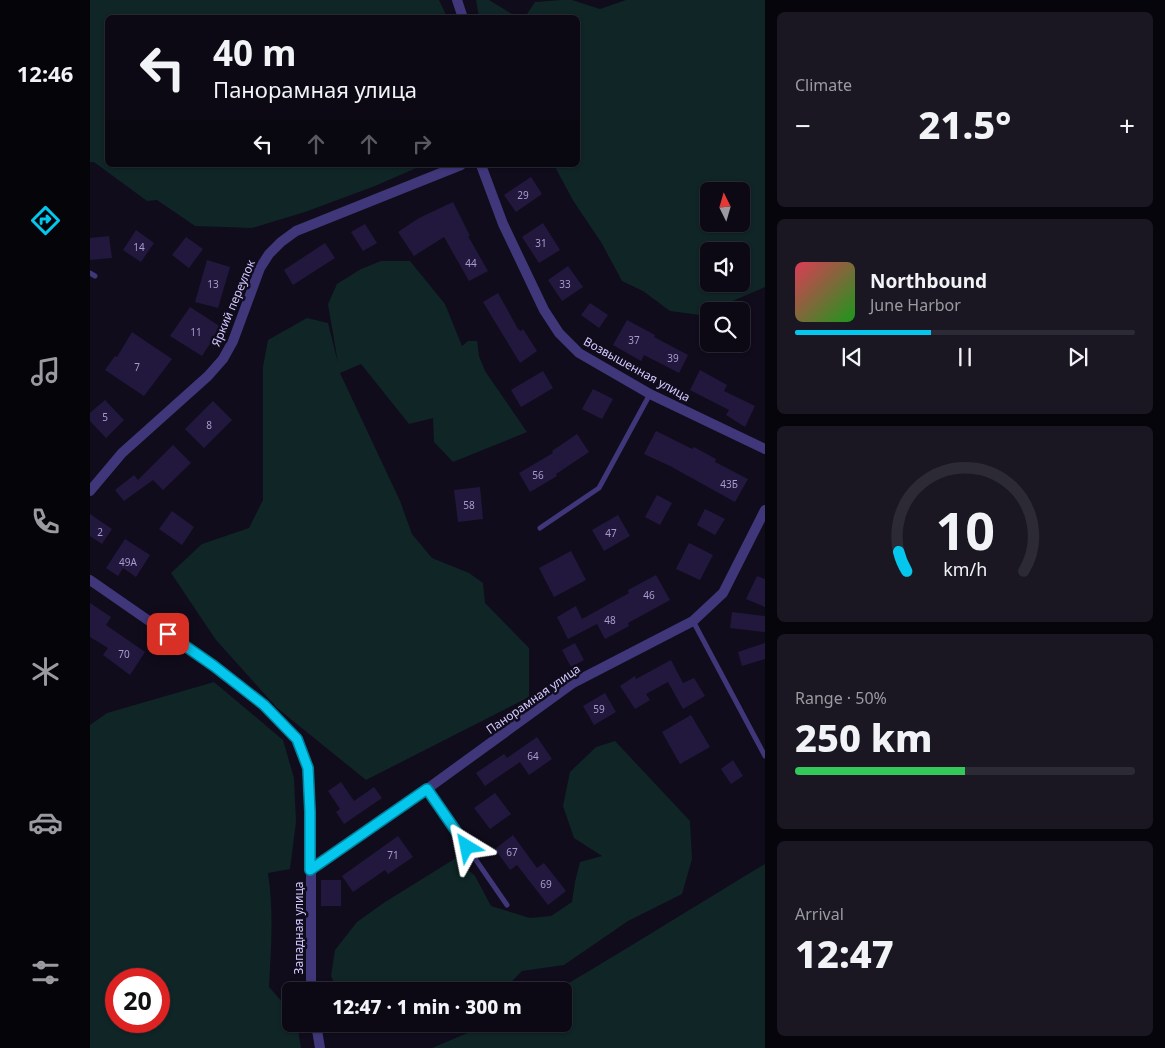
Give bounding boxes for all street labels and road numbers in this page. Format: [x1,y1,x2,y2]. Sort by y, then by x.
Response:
street label: Яркий переулок [207,256,259,349]
street label: Возвышенная улица [581,333,693,405]
street label: Панорамная улица [483,660,583,738]
street label: Западная улица [290,882,307,974]

